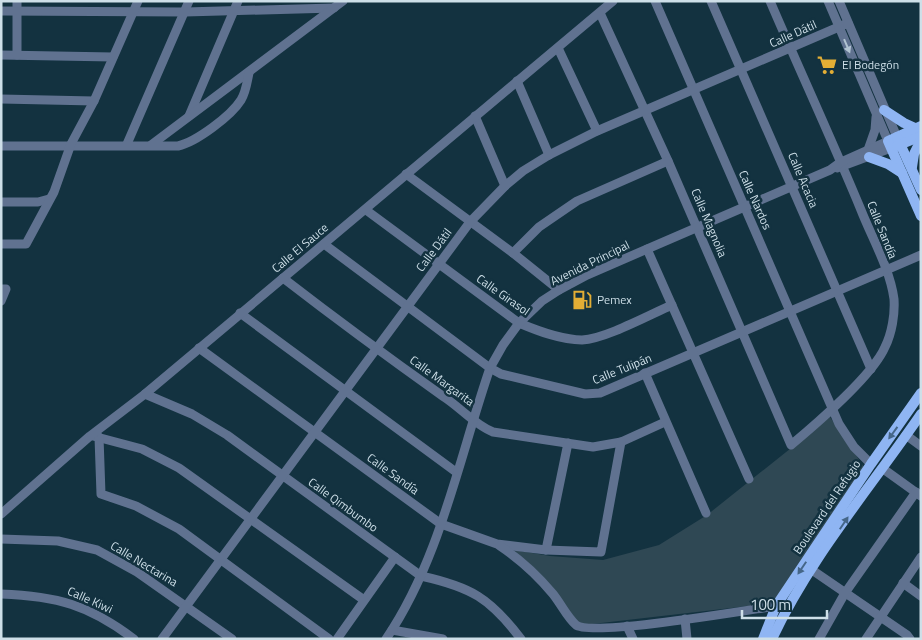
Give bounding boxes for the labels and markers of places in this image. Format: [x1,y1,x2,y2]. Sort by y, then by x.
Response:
supermarket icon: El Bodegón [816,54,838,76]
place label: El Bodegón [842,55,899,74]
fuel station icon: Pemex [571,289,593,311]
place label: Pemex [597,290,632,309]

